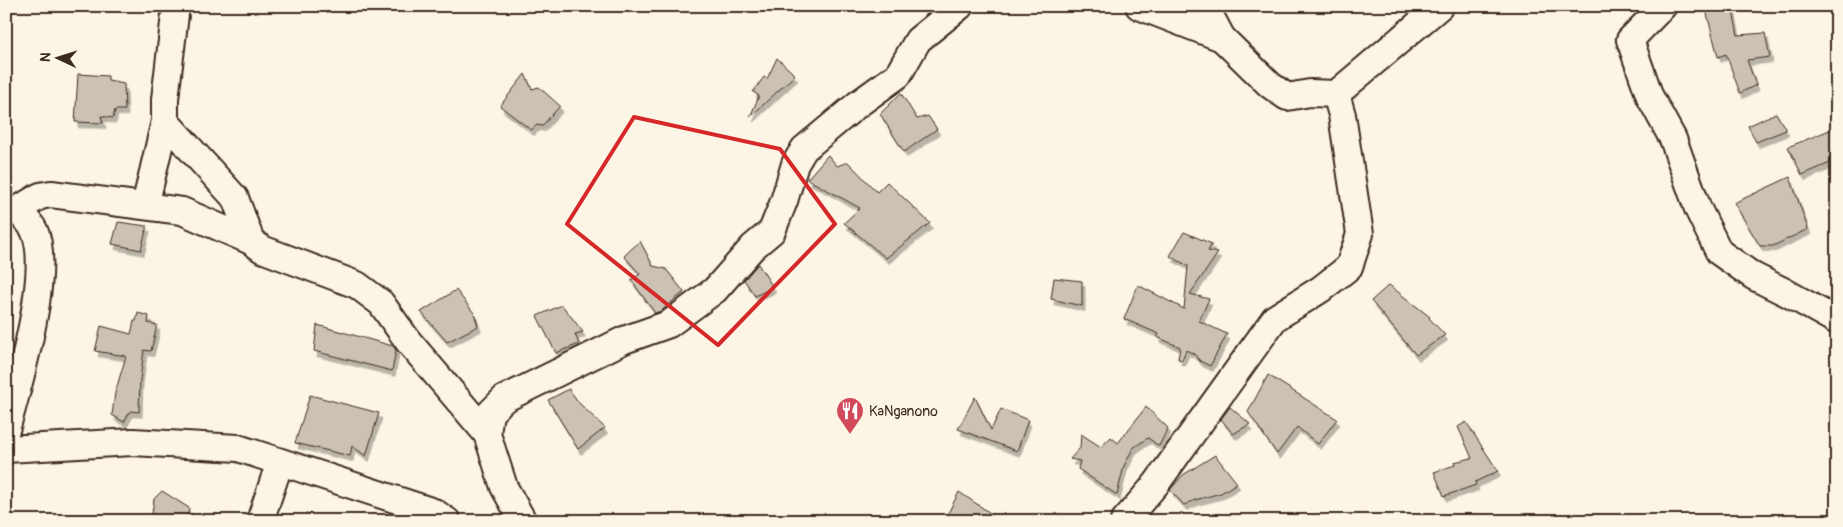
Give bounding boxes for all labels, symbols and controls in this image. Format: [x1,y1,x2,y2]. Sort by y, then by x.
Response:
north arrow [32,32,82,82]
text: N [37,52,54,62]
restaurant icon: KaNganono [835,396,865,435]
place label: KaNganono [869,403,938,420]

